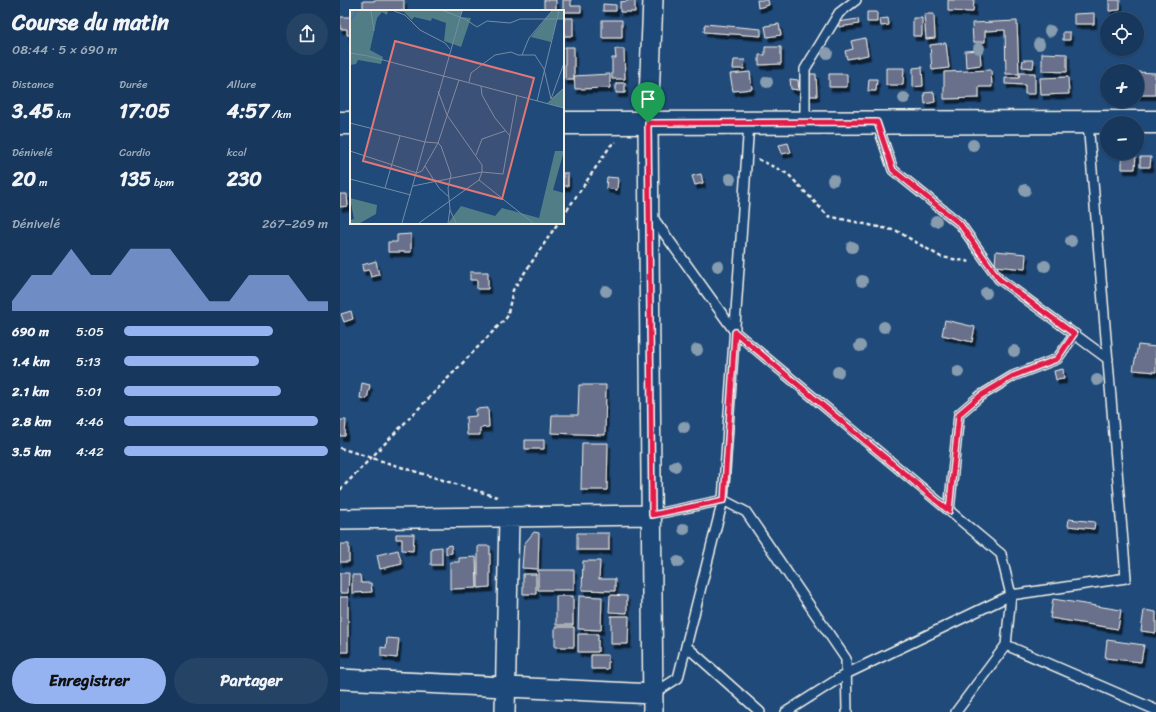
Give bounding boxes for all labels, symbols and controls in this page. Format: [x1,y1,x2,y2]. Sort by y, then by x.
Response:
text: Course du matin [12,3,169,42]
inset map [350,10,564,224]
map controls [1100,12,1144,160]
button: locate [1100,12,1144,56]
button: share [286,13,328,55]
text: 08:44 · 5 × 690 m [12,38,117,61]
button: + [1100,64,1144,108]
text: Distance [12,75,54,94]
text: Durée [119,75,148,94]
text: Allure [227,75,256,94]
pin [631,82,665,123]
icon: arrive [637,88,659,110]
text: 3.45 [12,94,54,129]
text: 17:05 [119,94,170,129]
text: 4:57 [227,94,269,129]
text: km [54,105,71,124]
text: /km [269,105,291,124]
button: − [1100,116,1144,160]
text: Dénivelé [12,143,53,162]
text: Cardio [119,143,151,162]
text: kcal [227,143,247,162]
text: 20 [12,162,36,197]
text: 135 [119,162,151,197]
text: 230 [227,162,262,197]
text: m [36,173,48,192]
text: bpm [151,173,174,192]
text: Dénivelé [12,212,60,235]
text: 267–269 m [262,212,328,235]
text: 690 m [12,320,49,343]
text: 5:05 [76,320,104,343]
text: 1.4 km [12,350,50,373]
text: 5:13 [76,350,101,373]
text: 2.1 km [12,380,49,403]
text: 5:01 [76,380,102,403]
text: 2.8 km [12,410,52,433]
text: 4:46 [76,410,104,433]
text: 3.5 km [12,440,51,463]
text: 4:42 [76,440,104,463]
button: Enregistrer [12,658,166,704]
button: Partager [174,658,328,704]

